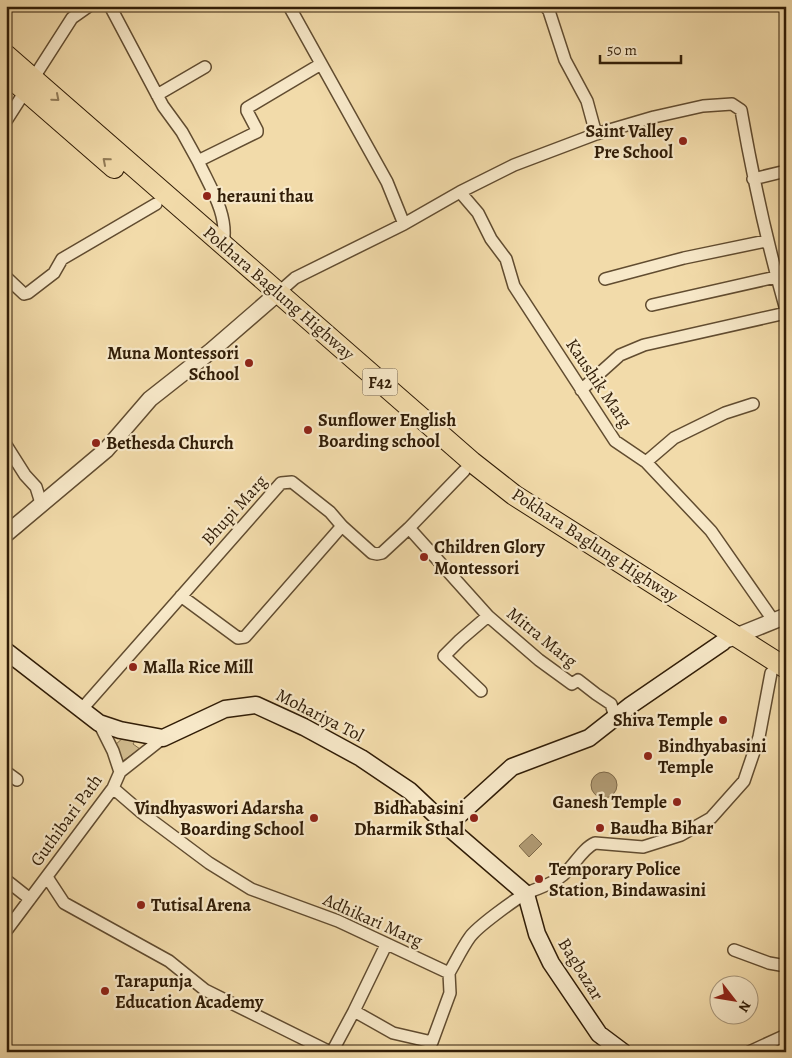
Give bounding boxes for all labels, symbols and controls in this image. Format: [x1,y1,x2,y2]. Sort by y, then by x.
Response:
scale bar [600,32,681,64]
text: 50 m [607,40,637,60]
one-way arrow [50,93,59,101]
place label: Saint Valley Pre School [586,119,674,164]
marker: Saint Valley Pre School [677,135,689,147]
one-way arrow [103,157,112,166]
place label: herauni thau [217,184,314,208]
marker: herauni thau [201,190,213,202]
street label: Pokhara Baglung Highway [198,220,361,366]
street label: Kaushik Marg [560,334,638,432]
place label: Muna Montessori School [107,341,239,386]
marker: Muna Montessori School [243,357,255,369]
road number: F42 [362,368,398,396]
place label: Sunflower English Boarding school [318,408,456,453]
marker: Sunflower English Boarding school [302,424,314,436]
place label: Bethesda Church [106,431,234,455]
marker: Bethesda Church [90,437,102,449]
street label: Bhupi Marg [196,469,272,551]
street label: Pokhara Baglung Highway [507,482,684,608]
place label: Children Glory Montessori [434,535,546,580]
marker: Children Glory Montessori [418,551,430,563]
street label: Mitra Marg [502,601,582,673]
place label: Malla Rice Mill [143,655,254,679]
marker: Malla Rice Mill [127,661,139,673]
street label: Mohariya Tol [272,683,369,748]
place label: Shiva Temple [613,708,713,732]
marker: Shiva Temple [717,714,729,726]
place label: Bindhyabasini Temple [658,734,766,779]
marker: Bindhyabasini Temple [642,750,654,762]
street label: Guthibari Path [24,769,108,871]
place label: Ganesh Temple [553,790,667,814]
place label: Vindhyaswori Adarsha Boarding School [133,796,304,841]
place label: Bidhabasini Dharmik Sthal [354,796,464,841]
marker: Ganesh Temple [671,796,683,808]
marker: Vindhyaswori Adarsha Boarding School [308,812,320,824]
marker: Bidhabasini Dharmik Sthal [468,812,480,824]
place label: Baudha Bihar [610,816,714,840]
marker: Baudha Bihar [594,822,606,834]
place label: Temporary Police Station, Bindawasini [549,857,706,902]
marker: Temporary Police Station, Bindawasini [533,873,545,885]
street label: Adhikari Marg [319,887,427,953]
place label: Tutisal Arena [151,893,252,917]
marker: Tutisal Arena [135,899,147,911]
street label: Bagbazar [552,933,610,1005]
place label: Tarapunja Education Academy [115,969,264,1014]
north arrow [710,976,760,1026]
marker: Tarapunja Education Academy [99,985,111,997]
text: N [734,997,755,1016]

